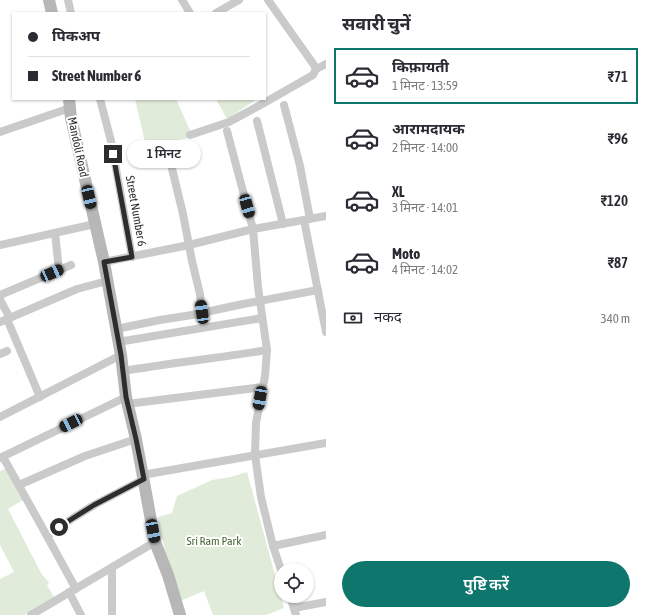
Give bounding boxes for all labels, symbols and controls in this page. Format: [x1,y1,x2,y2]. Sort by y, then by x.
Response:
text: सवारी चुनें [342,13,411,34]
text: पिकअप [52,27,100,44]
icon: car [344,58,380,94]
text: किफ़ायती [392,58,449,75]
text: Street Number 6 [52,67,141,84]
text: ₹71 [607,68,628,85]
text: 1 मिनट · 13:59 [392,78,458,93]
street label: Mandoli Road [65,116,91,178]
icon: car [344,120,380,156]
text: आरामदायक [392,120,465,137]
text: ₹96 [607,130,628,147]
callout: 1 मिनट [127,140,201,168]
text: 2 मिनट · 14:00 [392,140,458,155]
route end [104,145,122,163]
text: 1 मिनट [147,146,181,161]
street label: Street Number 6 [123,175,149,248]
icon: car [344,182,380,218]
text: XL [392,183,405,200]
car [80,184,98,210]
text: ₹120 [600,192,628,209]
car [238,193,256,219]
text: 3 मिनट · 14:01 [392,200,458,215]
icon: car [344,244,380,280]
text: Moto [392,245,420,262]
text: ₹87 [607,254,628,271]
text: 4 मिनट · 14:02 [392,262,458,277]
car [39,263,65,283]
car [194,299,210,325]
icon: cash [342,307,364,329]
text: नकद [374,308,402,325]
text: 340 m [601,311,630,326]
car [252,385,268,411]
car [58,412,84,434]
route start [50,518,68,536]
car [145,518,161,544]
park label: Sri Ram Park [187,534,242,548]
button: पुष्टि करें [342,561,630,607]
map controls [274,563,314,603]
button: locate [274,563,314,603]

